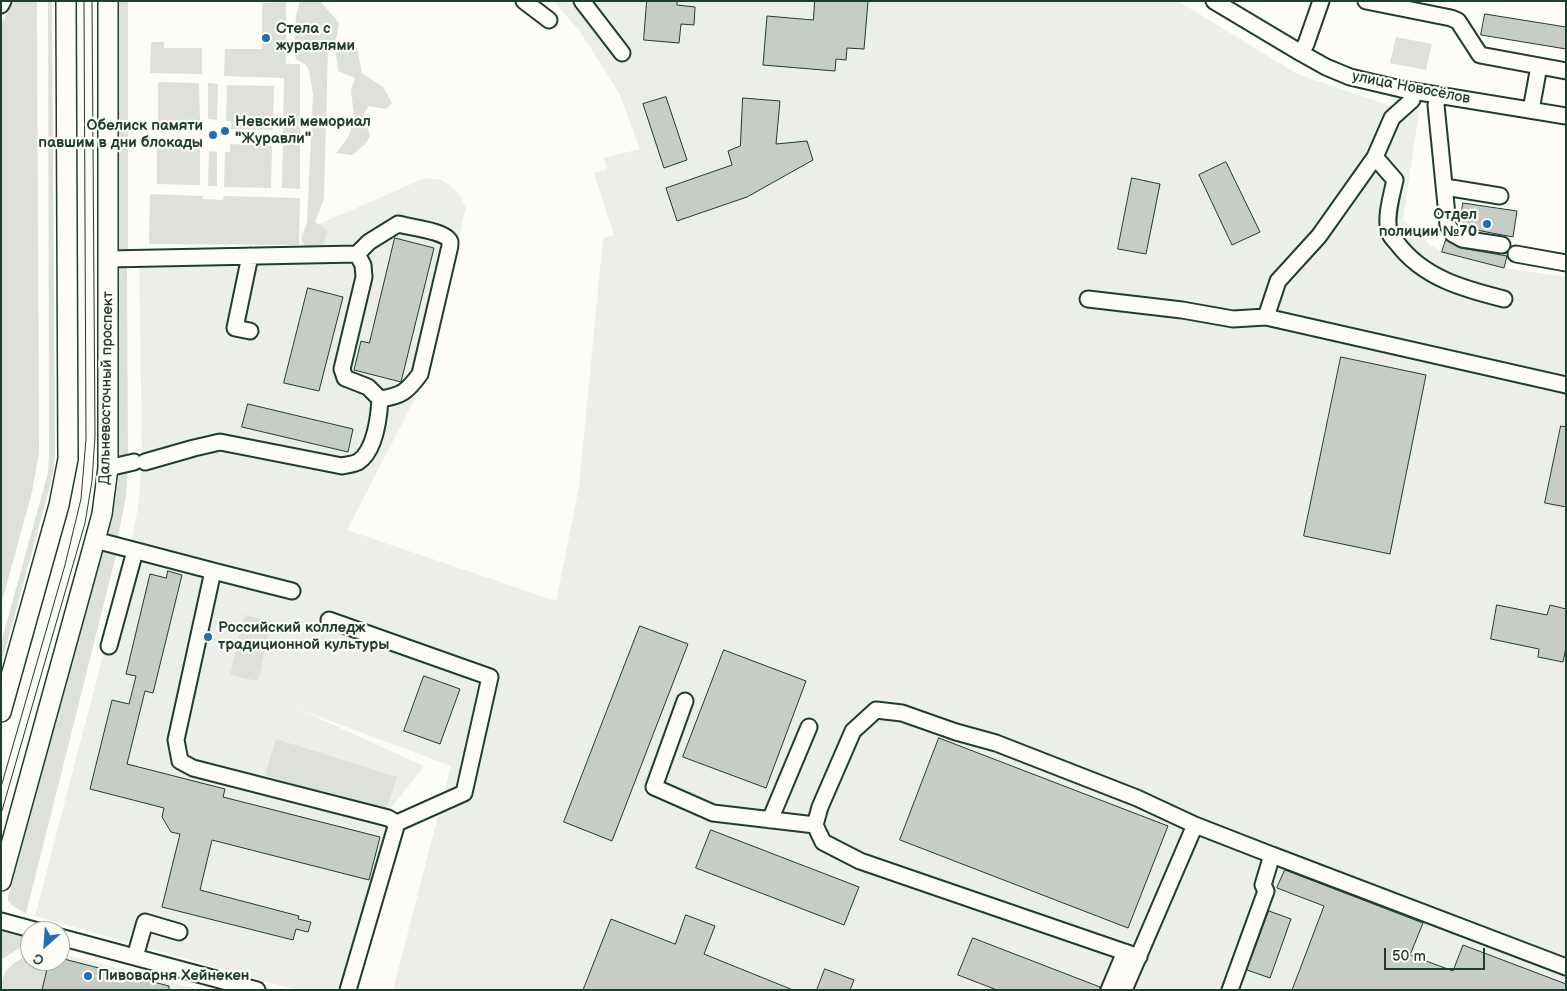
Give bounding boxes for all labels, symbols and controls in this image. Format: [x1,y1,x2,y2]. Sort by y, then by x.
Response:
place label: Стела с журавлями [276,20,355,55]
marker: Стела с журавлями [260,32,272,44]
street label: улица Новосёлов [1350,68,1472,108]
place label: Невский мемориал "Журавли" [235,113,371,148]
place label: Обелиск памяти павшим в дни блокады [38,117,203,152]
marker: Невский мемориал "Журавли" [219,125,231,137]
marker: Обелиск памяти павшим в дни блокады [207,129,219,141]
place label: Отдел полиции №70 [1379,206,1477,241]
marker: Отдел полиции №70 [1481,218,1493,230]
street label: Дальневосточный проспект [96,291,118,485]
place label: Российский колледж традиционной культуры [218,619,389,654]
marker: Российский колледж традиционной культуры [202,631,214,643]
north arrow [20,921,70,971]
scale bar [1387,938,1488,970]
text: 50 m [1392,947,1426,966]
text: С [31,949,47,969]
place label: Пивоварня Хейнекен [98,967,249,985]
marker: Пивоварня Хейнекен [82,970,94,982]

